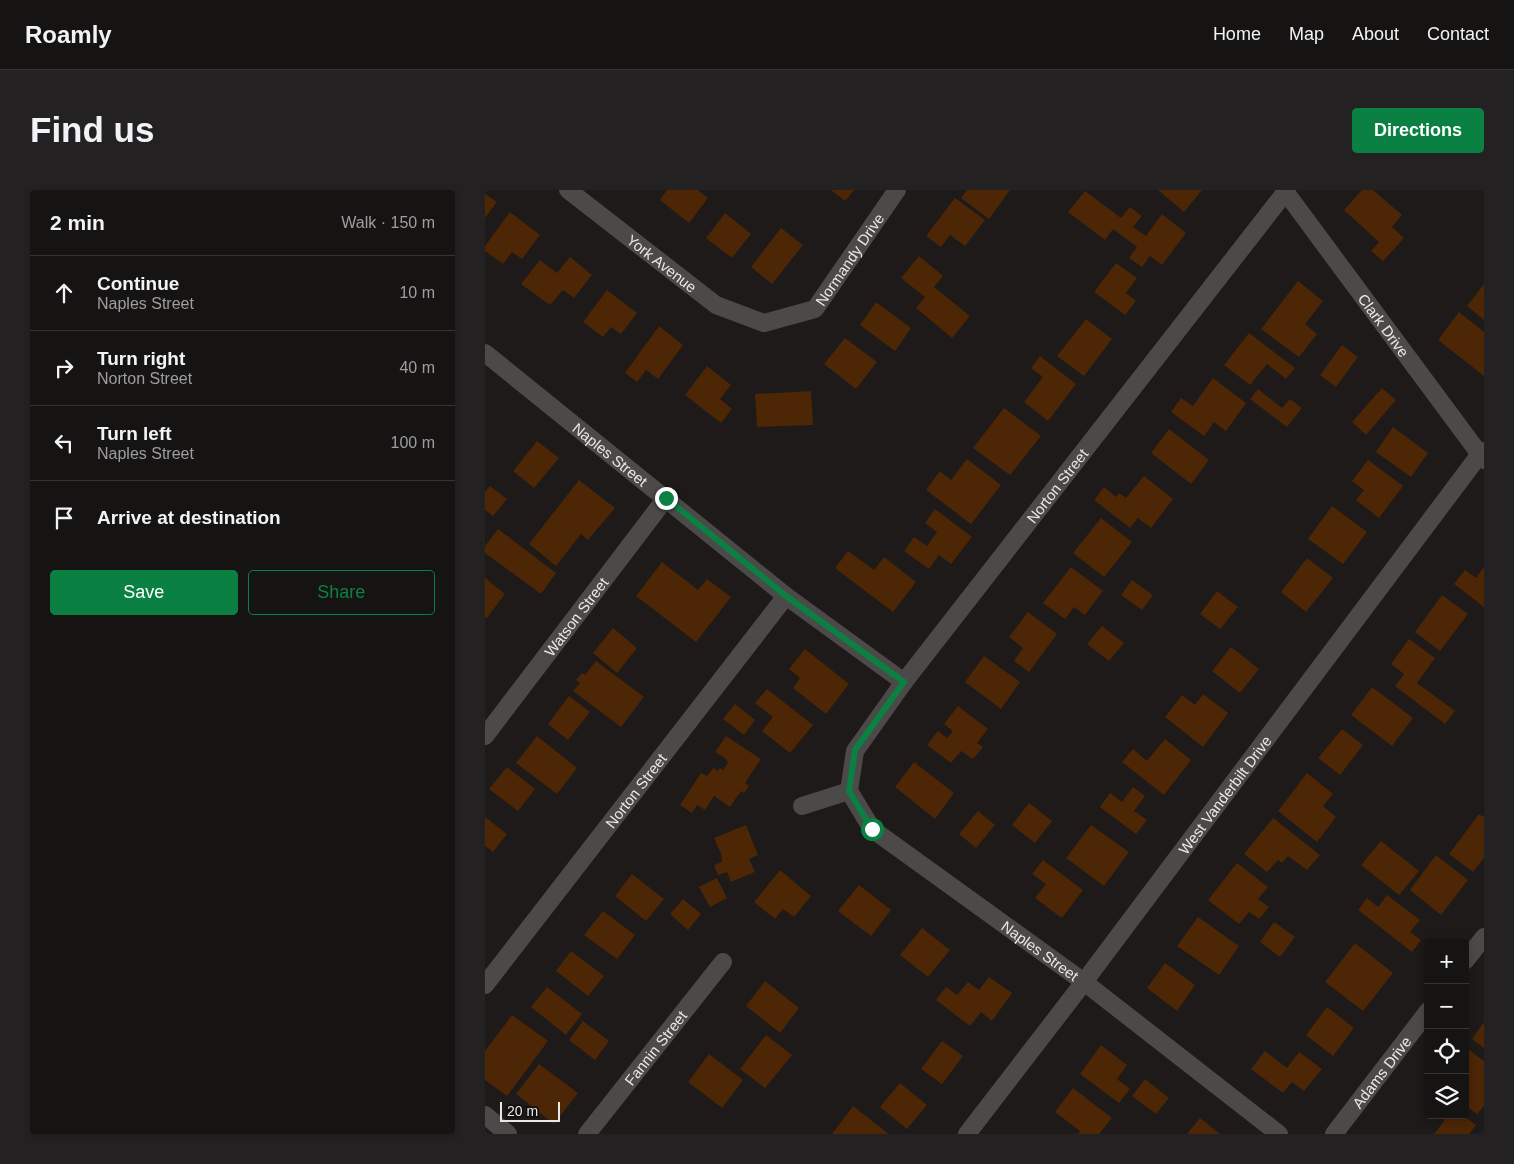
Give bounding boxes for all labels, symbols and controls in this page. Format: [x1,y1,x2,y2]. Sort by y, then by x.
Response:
text: Roamly [25,21,112,48]
text: Home [1213,24,1261,44]
text: Map [1289,24,1324,44]
text: About [1352,24,1399,44]
text: Contact [1427,24,1489,44]
button: Directions [1352,108,1484,153]
text: Find us [30,110,154,149]
street label: Normandy Drive [812,210,887,309]
text: 2 min [50,211,105,234]
text: Walk · 150 m [341,214,435,231]
street label: York Avenue [624,231,700,295]
text: Continue [97,273,179,294]
icon: ahead [50,279,78,307]
text: 10 m [399,284,435,301]
street label: Clark Drive [1355,290,1413,360]
text: Naples Street [97,295,194,312]
text: Turn right [97,348,185,369]
icon: right [50,354,78,382]
text: 40 m [399,359,435,376]
text: Norton Street [97,370,192,387]
street label: Naples Street [570,419,652,490]
text: Turn left [97,423,172,444]
icon: left [50,429,78,457]
text: 100 m [391,434,435,451]
street label: Norton Street [1023,444,1092,526]
text: Naples Street [97,445,194,462]
route end [655,487,678,510]
icon: arrive [50,504,78,532]
text: Arrive at destination [97,507,281,528]
button: Save [50,570,238,615]
button: Share [248,570,435,615]
street label: Watson Street [540,573,612,659]
street label: West Vanderbilt Drive [1175,732,1274,857]
street label: Norton Street [602,749,670,831]
route start [861,818,884,841]
street label: Naples Street [998,917,1083,984]
map controls [1424,939,1469,1119]
button: + [1424,939,1469,984]
button: − [1424,984,1469,1029]
street label: Fannin Street [621,1006,690,1088]
button: locate [1424,1029,1469,1074]
street label: Adams Drive [1349,1033,1414,1111]
button: layers [1424,1074,1469,1119]
scale bar [500,1099,560,1122]
text: 20 m [507,1103,538,1119]

